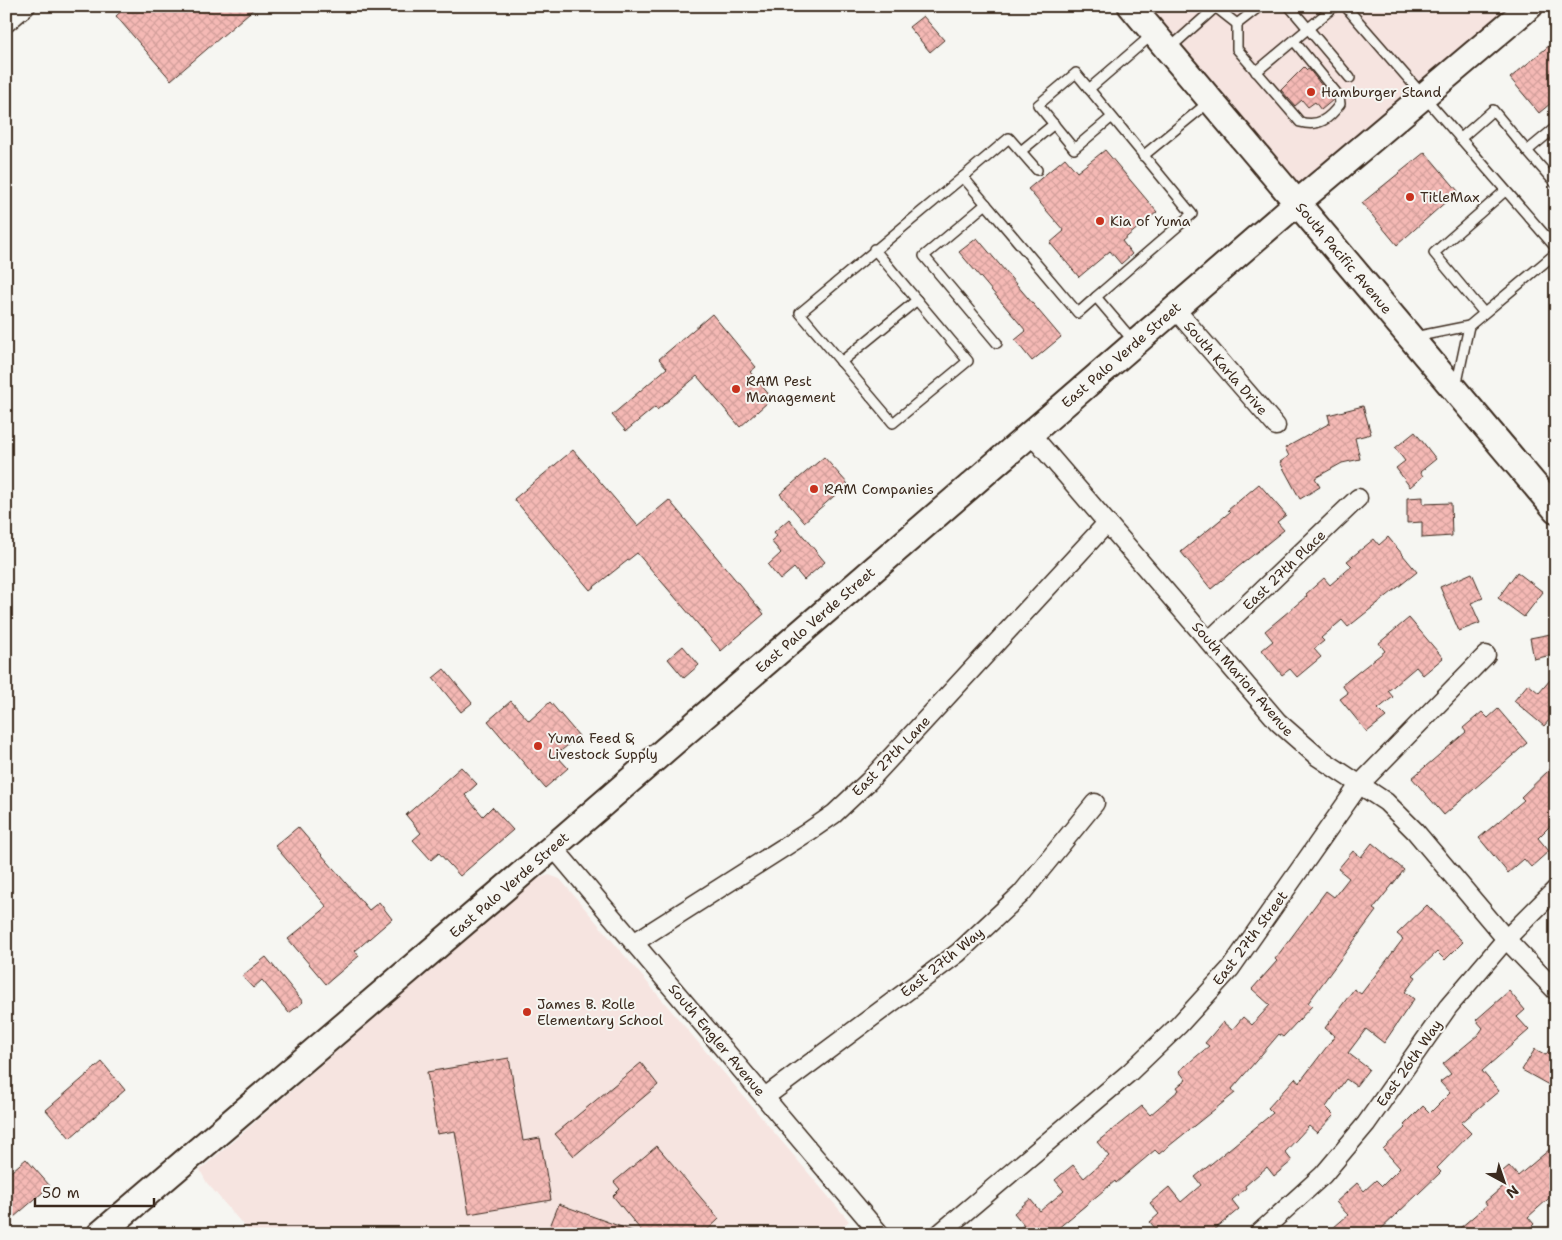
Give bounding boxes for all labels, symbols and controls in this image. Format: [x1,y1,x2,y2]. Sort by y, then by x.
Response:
place label: Hamburger Stand [1321,83,1441,101]
marker: Hamburger Stand [1305,86,1317,98]
place label: TitleMax [1420,188,1480,206]
marker: TitleMax [1404,191,1416,203]
street label: South Pacific Avenue [1292,198,1396,318]
place label: Kia of Yuma [1110,212,1191,230]
marker: Kia of Yuma [1094,215,1106,227]
street label: East Palo Verde Street [1057,298,1185,412]
street label: South Karla Drive [1180,317,1272,419]
place label: RAM Pest Management [746,372,836,406]
marker: RAM Pest Management [730,383,742,395]
place label: RAM Companies [824,480,934,498]
marker: RAM Companies [808,483,820,495]
street label: East 27th Place [1239,526,1329,614]
street label: East Palo Verde Street [751,563,879,677]
street label: South Marion Avenue [1188,618,1298,740]
street label: East 27th Lane [848,712,934,800]
place label: Yuma Feed & Livestock Supply [548,729,658,763]
marker: Yuma Feed & Livestock Supply [532,740,544,752]
street label: East Palo Verde Street [445,828,573,942]
street label: East 27th Street [1209,887,1291,989]
street label: East 27th Way [897,923,987,1001]
street label: South Engler Avenue [665,980,769,1100]
place label: James B. Rolle Elementary School [537,995,664,1029]
marker: James B. Rolle Elementary School [521,1006,533,1018]
street label: East 26th Way [1372,1016,1446,1110]
north arrow [1480,1158,1530,1208]
scale bar [35,1175,154,1207]
text: N [1502,1181,1522,1202]
text: 50 m [42,1183,80,1203]

